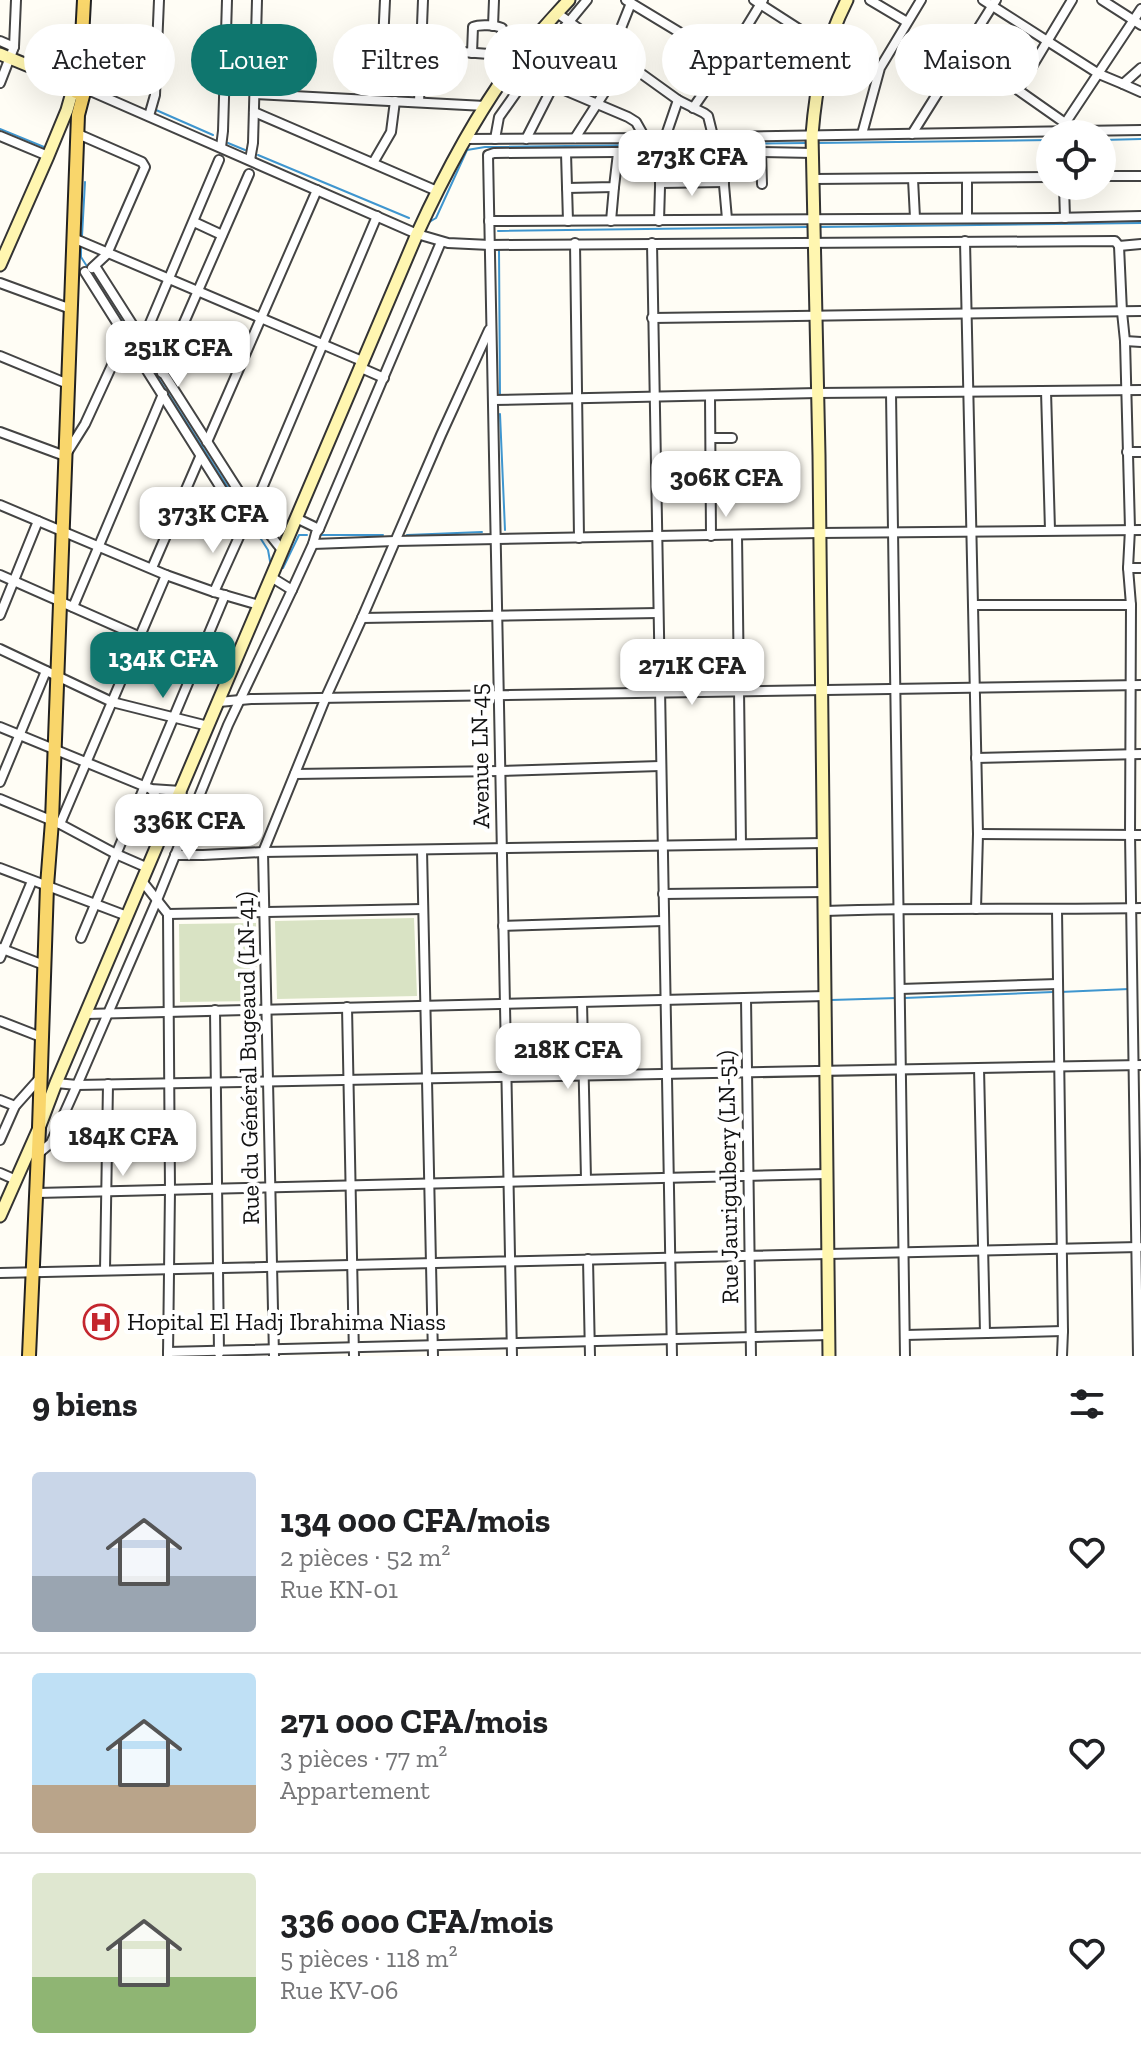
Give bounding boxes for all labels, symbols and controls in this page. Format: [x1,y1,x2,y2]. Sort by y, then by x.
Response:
chip: Acheter [24,24,175,96]
chip: Louer [191,24,317,96]
chip: Filtres [333,24,468,96]
chip: Nouveau [484,24,646,96]
chip: Appartement [662,24,879,96]
chip: Maison [895,24,1039,96]
map controls [1036,120,1116,200]
button: locate [1036,120,1116,200]
pin: 273K CFA [609,130,775,198]
text: 273K CFA [637,140,747,172]
pin: 251K CFA [95,321,261,389]
text: 251K CFA [124,331,232,363]
pin: 306K CFA [643,451,809,519]
text: 306K CFA [669,461,783,493]
pin: 373K CFA [130,487,296,555]
text: 373K CFA [158,497,268,529]
pin: 134K CFA [80,632,246,700]
pin: 271K CFA [609,639,775,707]
text: 134K CFA [108,642,218,674]
text: 271K CFA [638,649,746,681]
street label: Avenue LN-45 [464,683,495,829]
pin: 336K CFA [106,794,272,862]
text: 336K CFA [133,804,245,836]
street label: Rue du Général Bugeaud (LN-41) [230,891,265,1225]
pin: 218K CFA [485,1023,651,1091]
text: 218K CFA [514,1033,622,1065]
street label: Rue Jaurigulbery (LN-51) [711,1050,744,1304]
pin: 184K CFA [40,1110,206,1178]
text: 184K CFA [68,1120,178,1152]
hospital icon: Hopital El Hadj Ibrahima Niass [82,1303,120,1341]
place label: Hopital El Hadj Ibrahima Niass [127,1307,446,1336]
icon: filters [1065,1382,1109,1426]
text: 9 biens [32,1384,138,1425]
text: 134 000 CFA/mois [280,1500,550,1541]
icon: home [96,1504,192,1600]
icon: heart [1065,1530,1109,1574]
text: 2 pièces · 52 m² [280,1541,450,1573]
text: Rue KN-01 [280,1573,398,1605]
text: 271 000 CFA/mois [280,1701,548,1742]
icon: home [96,1705,192,1801]
icon: heart [1065,1731,1109,1775]
text: 3 pièces · 77 m² [280,1742,447,1774]
text: Appartement [280,1774,430,1806]
text: 336 000 CFA/mois [280,1901,554,1942]
icon: home [96,1905,192,2001]
icon: heart [1065,1931,1109,1975]
text: 5 pièces · 118 m² [280,1942,458,1974]
text: Rue KV-06 [280,1974,399,2006]

